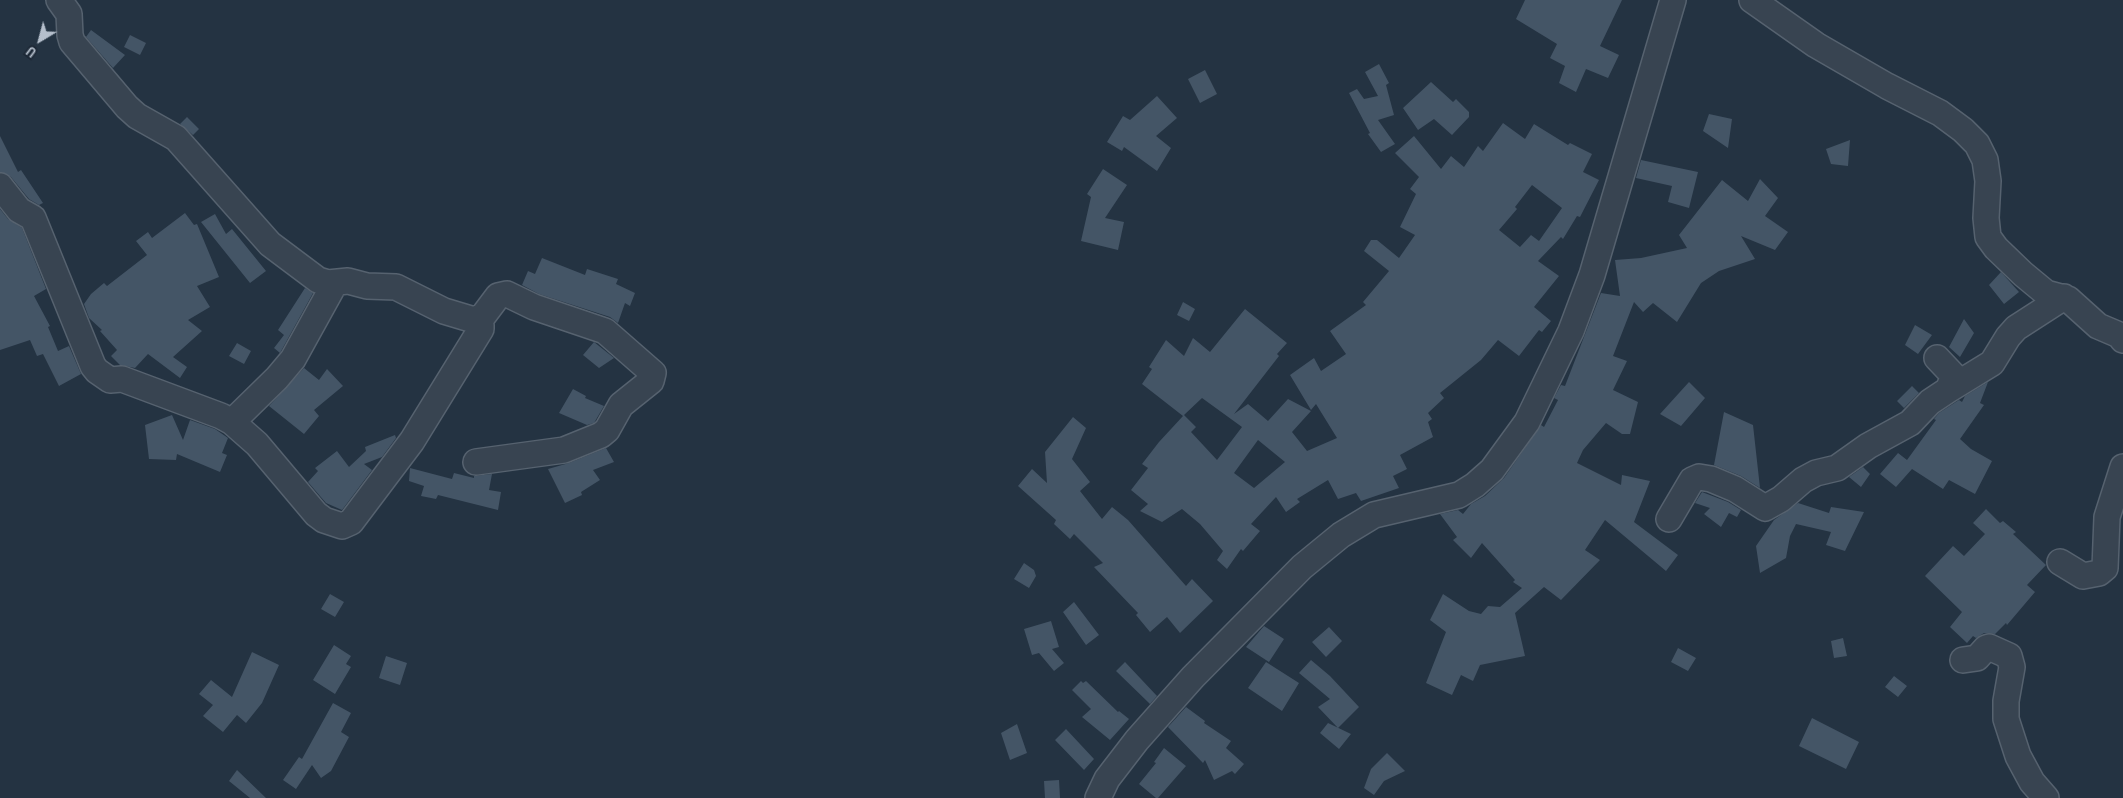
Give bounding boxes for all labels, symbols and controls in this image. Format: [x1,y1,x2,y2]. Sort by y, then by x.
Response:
north arrow [15,15,65,65]
text: U [22,42,40,62]

